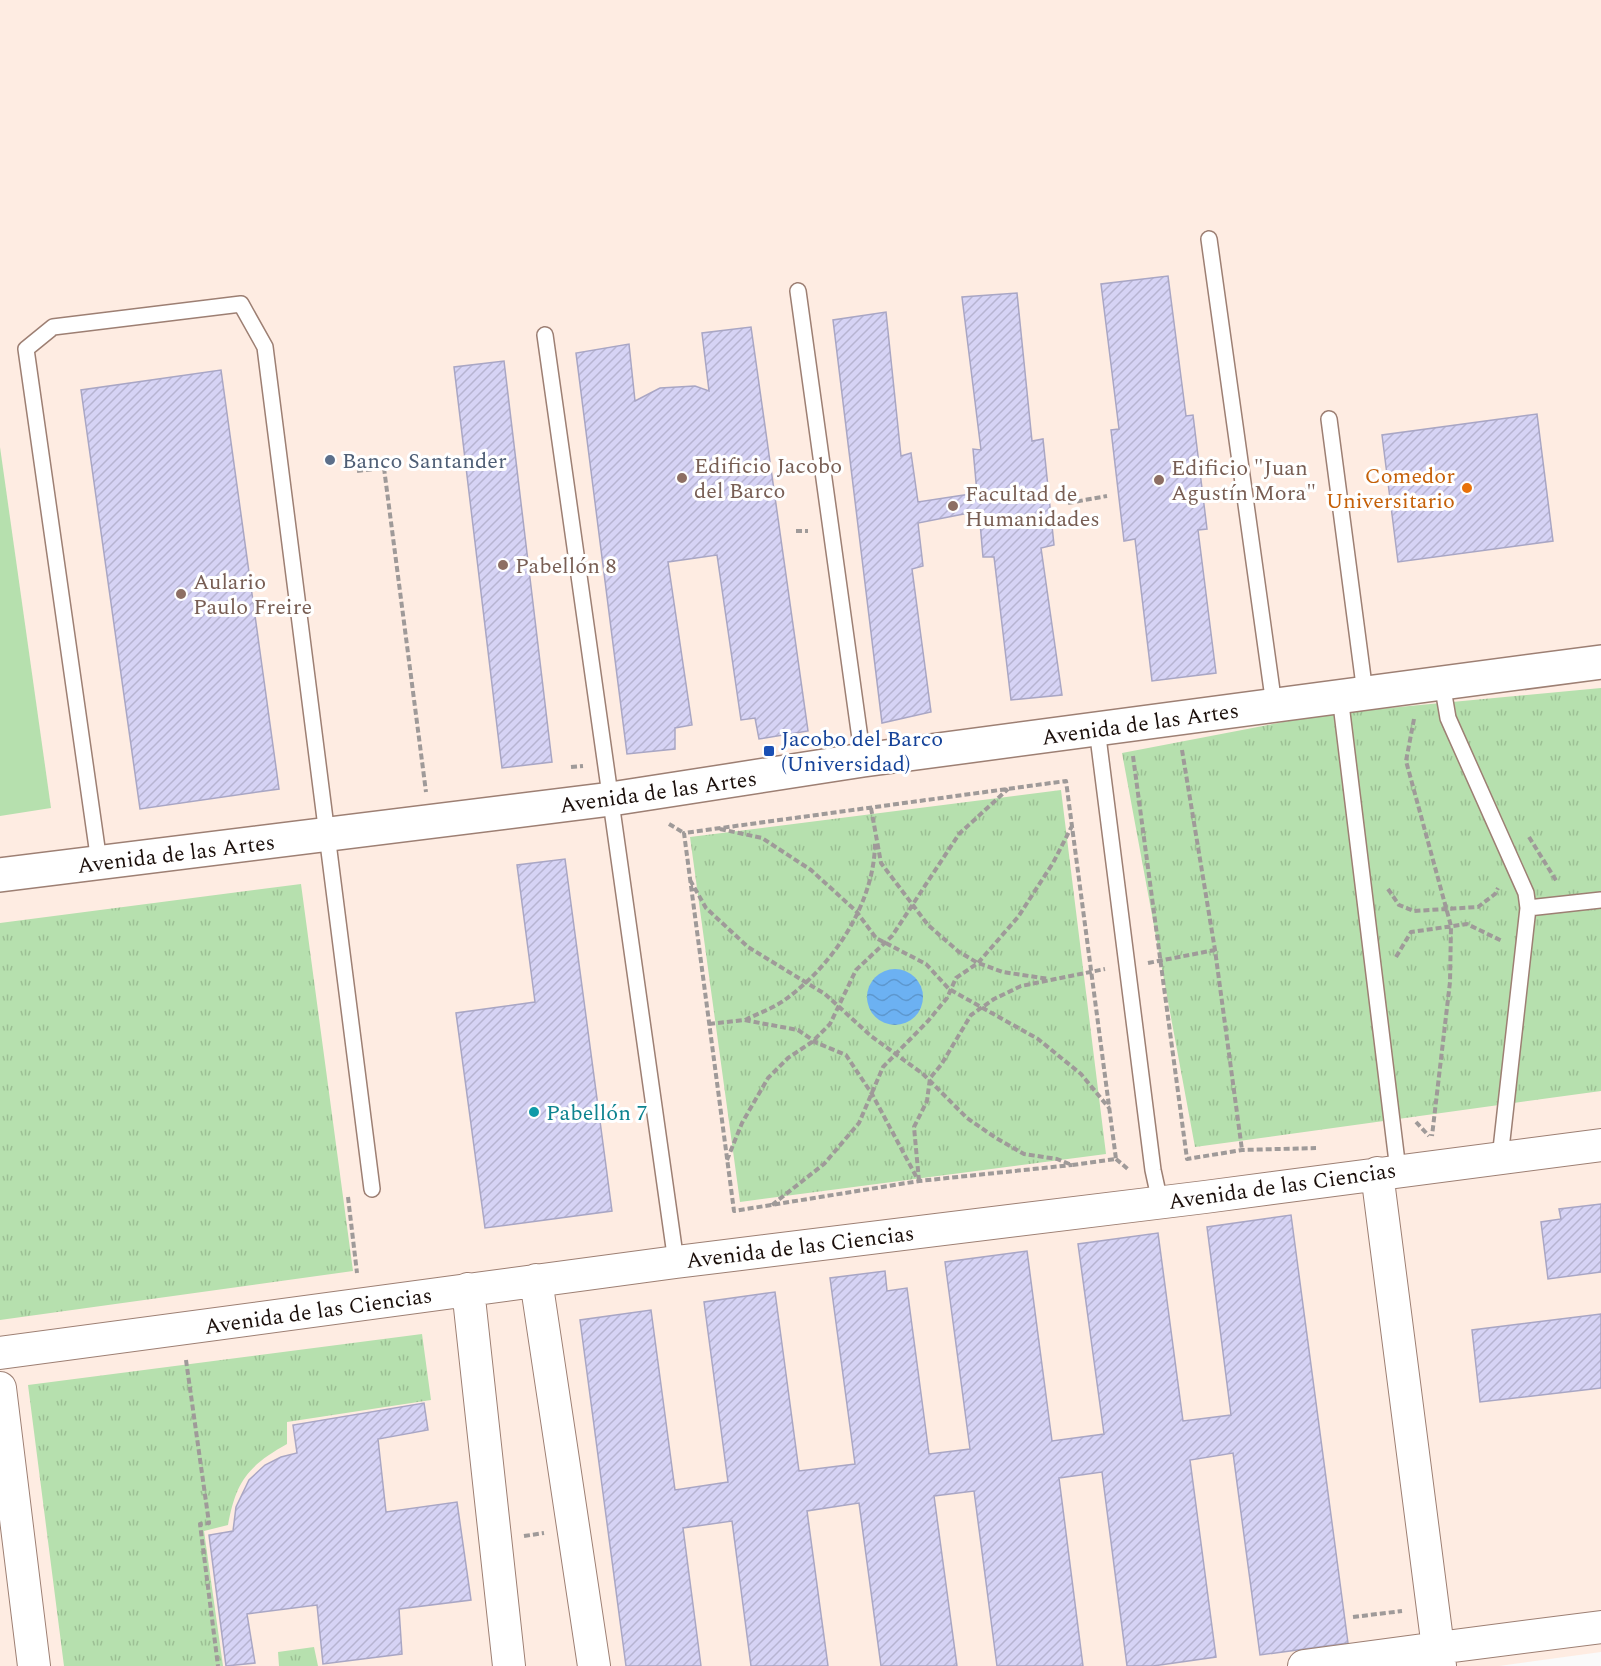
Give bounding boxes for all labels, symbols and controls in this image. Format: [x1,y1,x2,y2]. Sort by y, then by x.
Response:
place label: Banco Santander [342,445,507,478]
place label: Edificio Jacobo del Barco [694,450,842,508]
place label: Edificio "Juan Agustín Mora" [1171,452,1316,510]
marker: Banco Santander [323,453,337,467]
place label: Comedor Universitario [1326,460,1455,518]
marker: Edificio Jacobo del Barco [675,471,689,485]
marker: Edificio "Juan Agustín Mora" [1152,473,1166,487]
place label: Facultad de Humanidades [965,478,1100,536]
marker: Comedor Universitario [1460,481,1474,495]
marker: Facultad de Humanidades [946,499,960,513]
place label: Pabellón 8 [515,550,616,583]
marker: Pabellón 8 [496,558,510,572]
place label: Aulario Paulo Freire [193,566,312,624]
marker: Aulario Paulo Freire [174,587,188,601]
street label: Avenida de las Artes [1039,694,1241,755]
place label: Jacobo del Barco (Universidad) [781,723,943,781]
marker: Jacobo del Barco (Universidad) [762,744,776,758]
street label: Avenida de las Artes [557,762,759,823]
street label: Avenida de las Artes [75,826,277,883]
place label: Pabellón 7 [546,1097,647,1130]
marker: Pabellón 7 [527,1105,541,1119]
street label: Avenida de las Ciencias [1166,1154,1398,1219]
street label: Avenida de las Ciencias [684,1217,916,1278]
street label: Avenida de las Ciencias [202,1279,434,1344]

